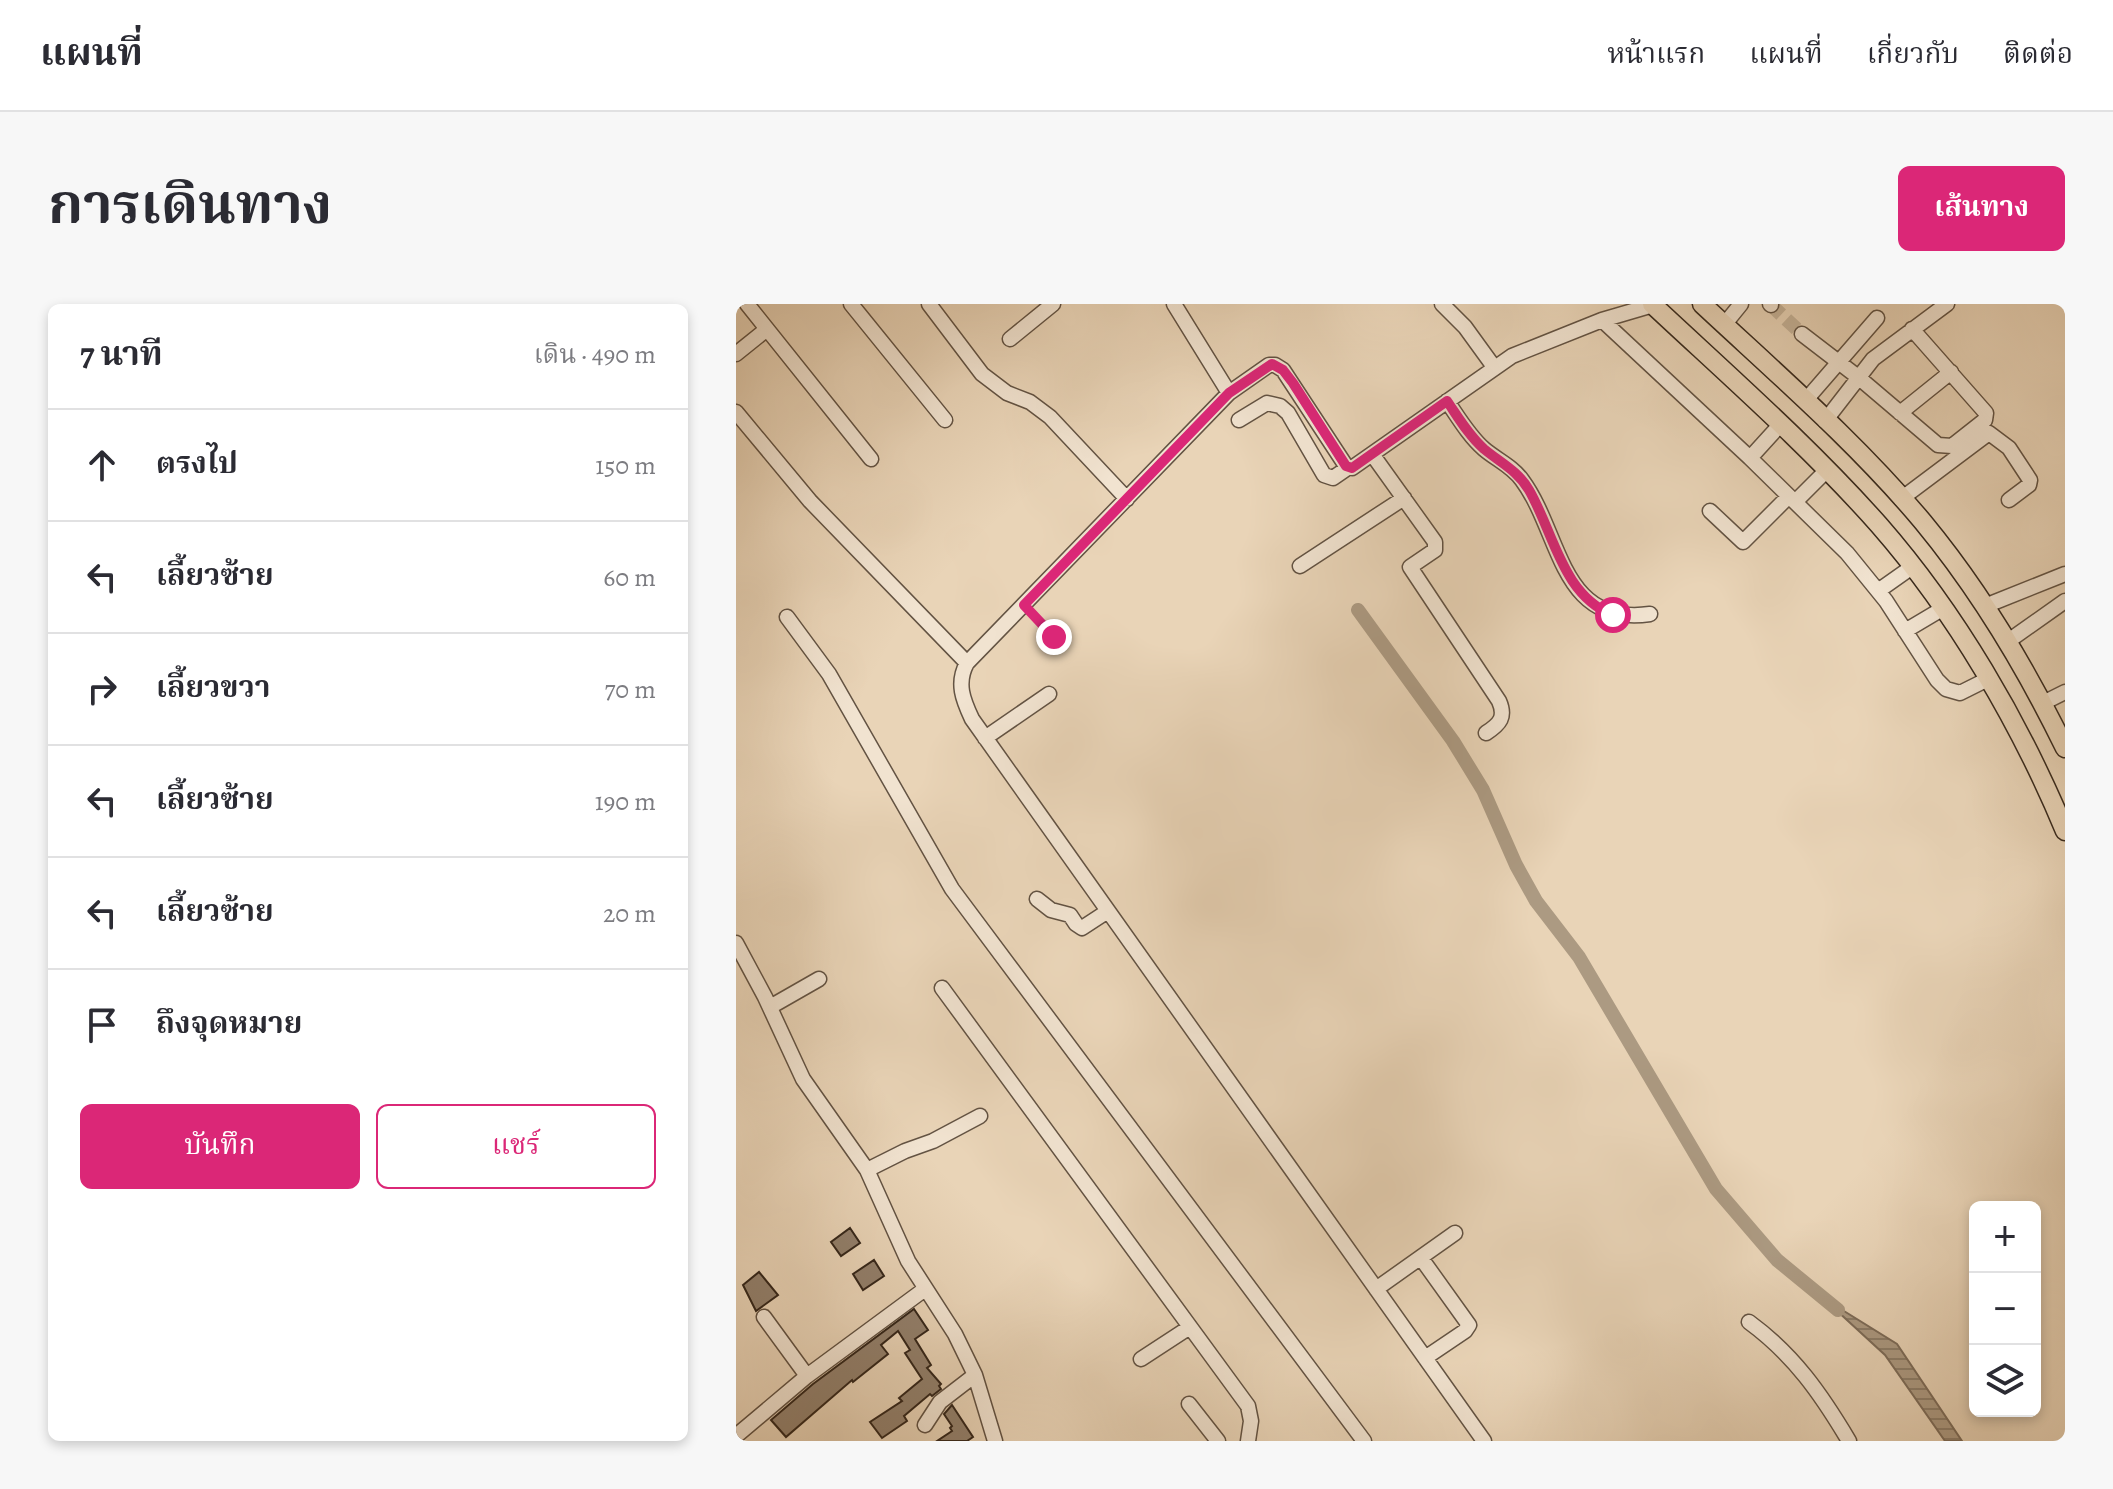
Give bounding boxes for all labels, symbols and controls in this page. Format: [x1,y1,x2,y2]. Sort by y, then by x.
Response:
text: แผนที่ [40,26,143,78]
text: หน้าแรก [1607,35,1705,73]
text: แผนที่ [1749,35,1823,73]
text: เกี่ยวกับ [1867,35,1959,73]
text: ติดต่อ [2003,35,2073,73]
text: การเดินทาง [48,166,332,242]
button: เส้นทาง [1898,166,2065,251]
text: 7 นาที [80,330,163,377]
text: เดิน · 490 m [534,337,656,372]
icon: ahead [80,443,124,487]
text: ตรงไป [156,443,238,483]
text: 150 m [595,448,656,483]
icon: left [80,555,124,599]
text: เลี้ยวซ้าย [156,555,274,595]
text: 60 m [603,560,656,595]
route start [1595,597,1631,633]
route end [1036,619,1072,655]
icon: right [80,667,124,711]
text: เลี้ยวขวา [156,667,270,707]
text: 70 m [604,672,656,707]
icon: left [80,779,124,823]
text: เลี้ยวซ้าย [156,779,274,819]
text: 190 m [595,784,656,819]
icon: left [80,891,124,935]
text: เลี้ยวซ้าย [156,891,274,931]
text: 20 m [603,896,656,931]
icon: arrive [80,1003,124,1047]
text: ถึงจุดหมาย [156,1003,302,1043]
button: บันทึก [80,1104,360,1189]
button: แชร์ [376,1104,656,1189]
map controls [1969,1201,2041,1417]
button: + [1969,1201,2041,1273]
button: − [1969,1273,2041,1345]
button: layers [1969,1345,2041,1417]

